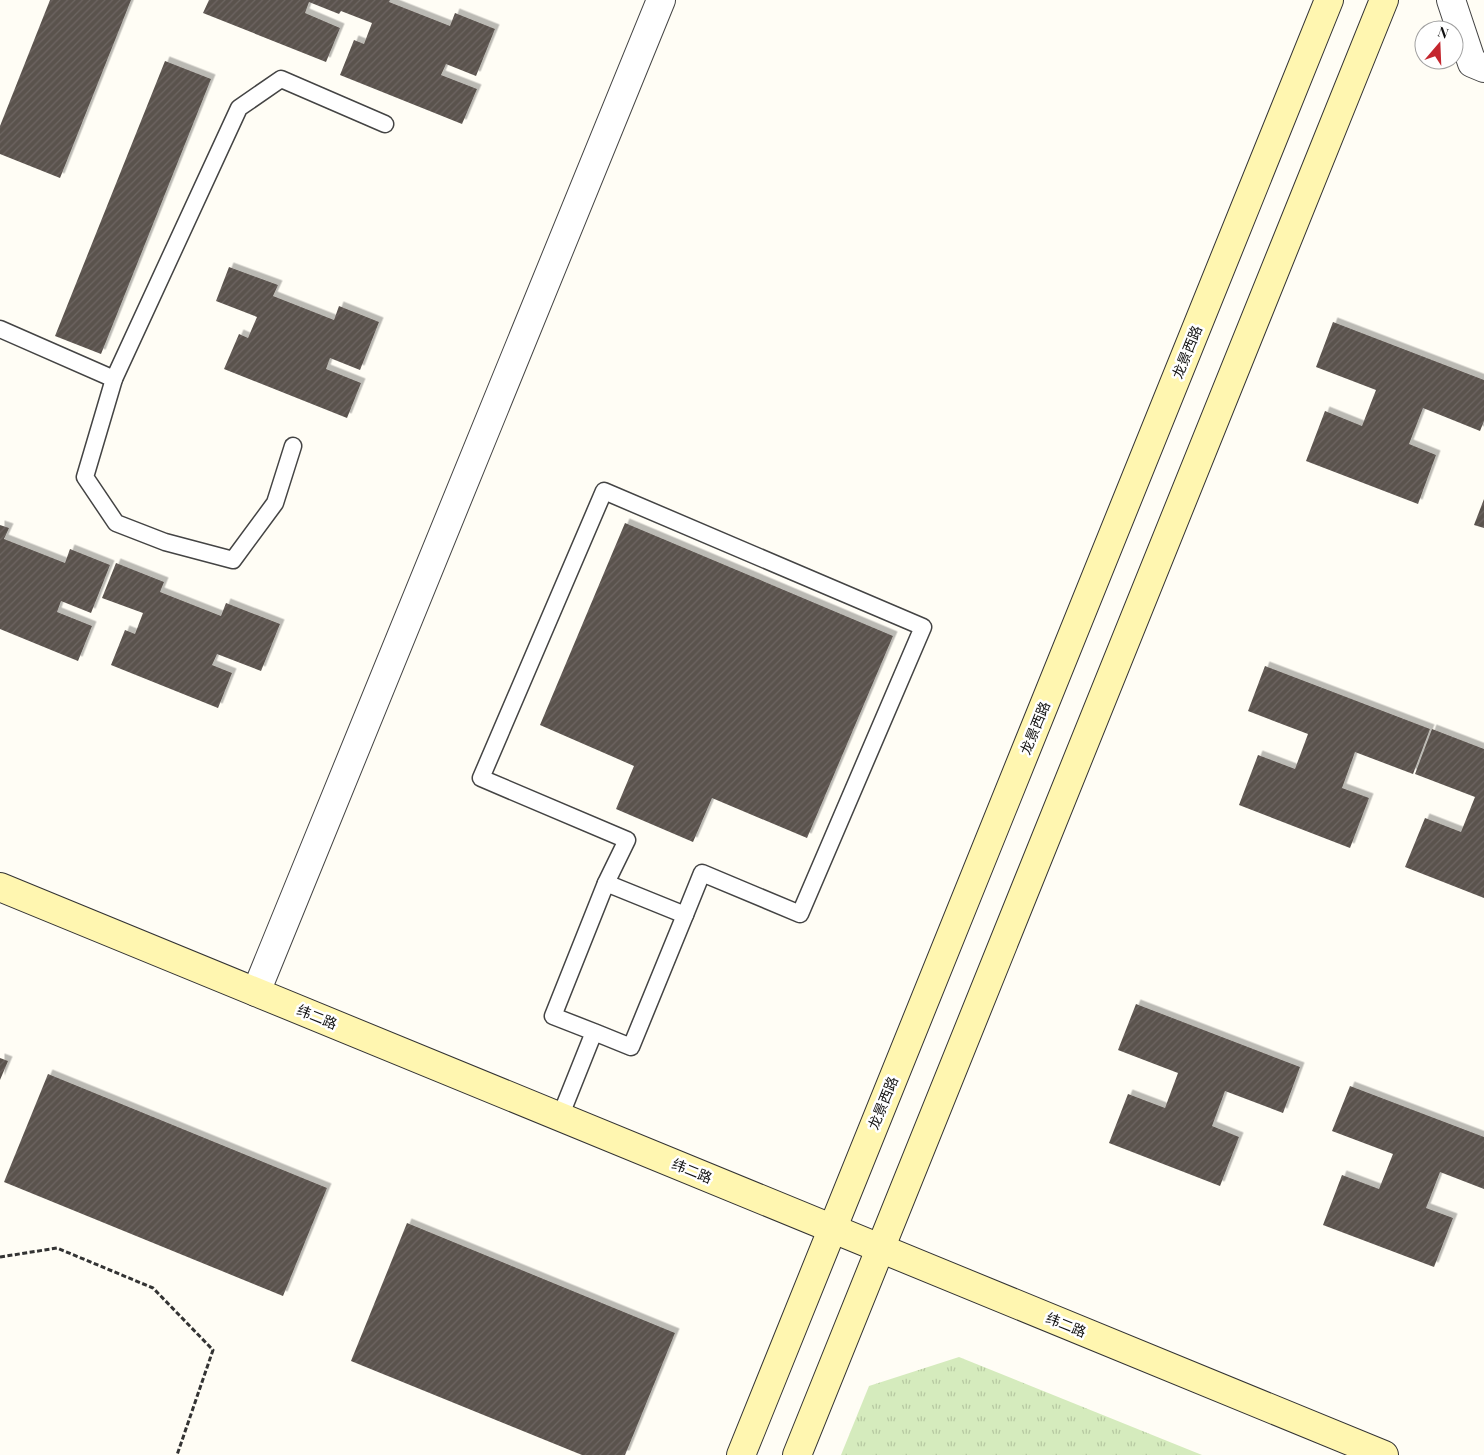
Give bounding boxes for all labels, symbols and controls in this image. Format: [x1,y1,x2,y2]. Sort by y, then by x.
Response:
north arrow [1414,20,1464,70]
text: N [1436,22,1451,43]
street label: 龙景西路 [1167,322,1206,381]
street label: 龙景西路 [1015,698,1054,757]
street label: 纬二路 [294,1000,340,1033]
street label: 龙景西路 [863,1073,902,1132]
street label: 纬二路 [669,1154,715,1187]
street label: 纬二路 [1043,1308,1089,1341]

